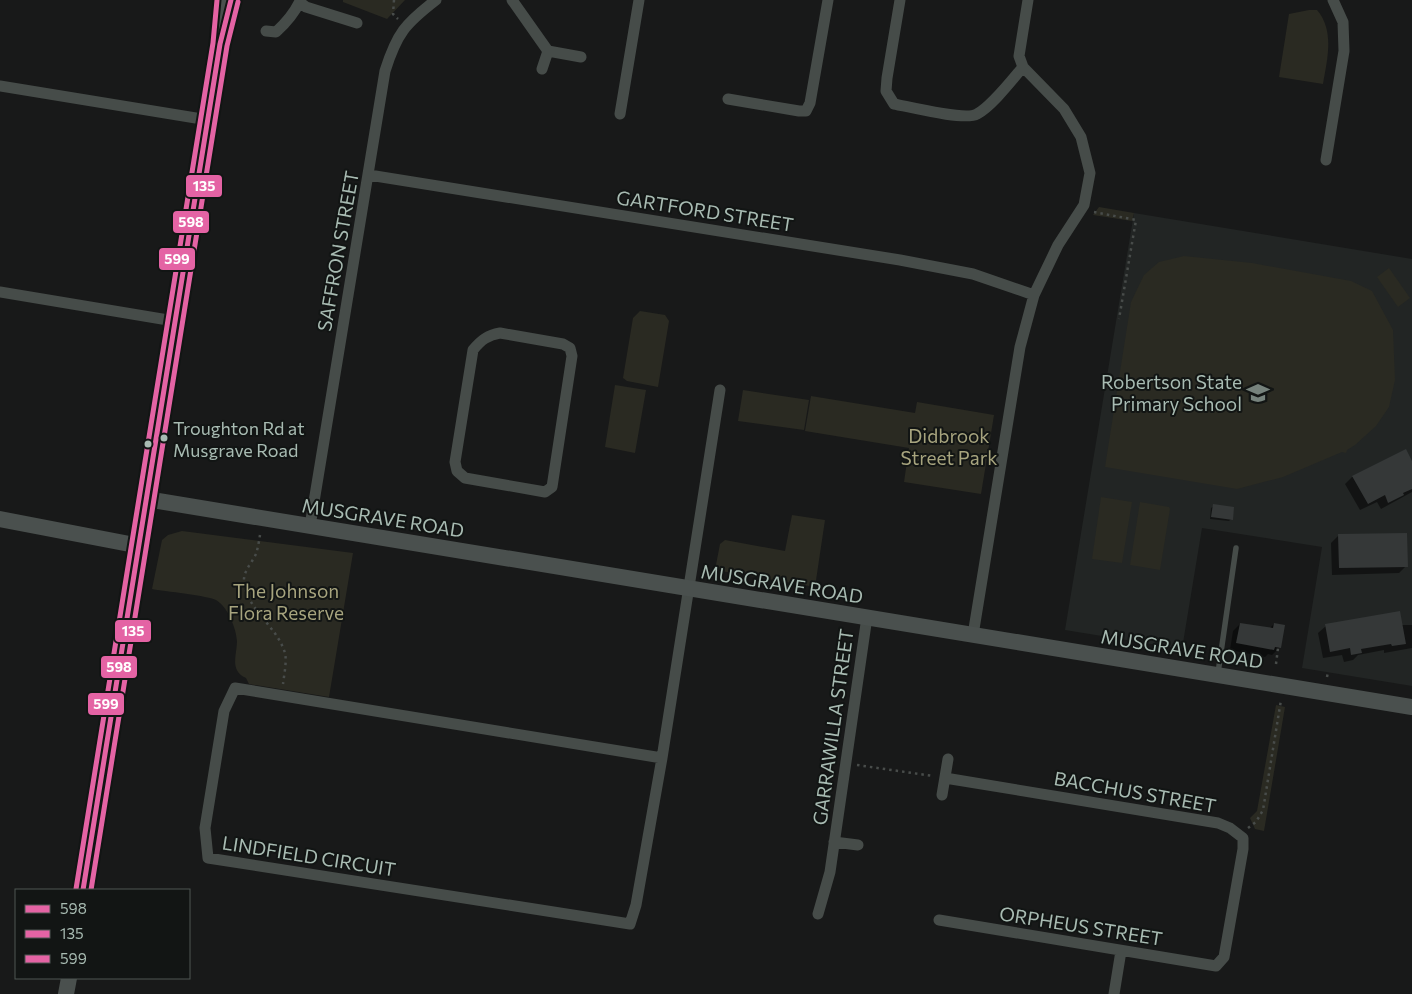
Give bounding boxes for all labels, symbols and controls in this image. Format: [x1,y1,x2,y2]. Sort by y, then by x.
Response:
street label: SAFFRON STREET [312,169,363,333]
line badge: 135 [185,174,223,198]
text: 135 [193,177,215,194]
street label: GARTFORD STREET [615,185,795,236]
line badge: 598 [172,210,210,234]
text: 598 [178,213,204,230]
line badge: 599 [158,247,196,271]
text: 599 [164,250,190,267]
place label: Robertson State Primary School [1101,370,1242,415]
school or university icon: Robertson State Primary School [1245,380,1271,406]
place label: Troughton Rd at Musgrave Road [173,417,305,461]
park label: Didbrook Street Park [900,424,998,469]
marker: Troughton Rd at Musgrave Road [159,433,169,443]
unlabelled marker [143,439,153,449]
street label: MUSGRAVE ROAD [300,493,466,542]
street label: MUSGRAVE ROAD [699,559,865,608]
park label: The Johnson Flora Reserve [228,579,344,624]
line badge: 135 [114,619,152,643]
text: 135 [122,622,144,639]
street label: MUSGRAVE ROAD [1099,624,1265,673]
street label: GARRAWILLA STREET [807,627,858,827]
line badge: 598 [100,655,138,679]
text: 598 [106,658,132,675]
line badge: 599 [87,692,125,716]
text: 599 [93,695,119,712]
street label: BACCHUS STREET [1052,766,1218,817]
street label: LINDFIELD CIRCUIT [221,830,398,881]
legend [15,889,190,979]
text: 598 [60,899,87,917]
street label: ORPHEUS STREET [998,901,1164,950]
text: 135 [60,924,84,942]
text: 599 [60,949,87,967]

